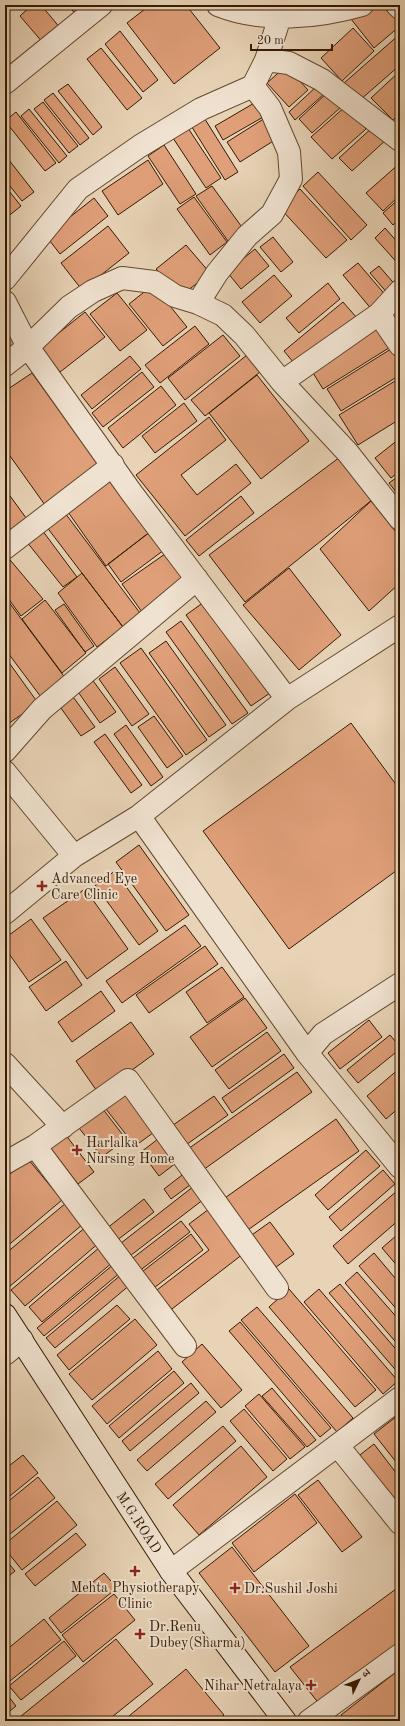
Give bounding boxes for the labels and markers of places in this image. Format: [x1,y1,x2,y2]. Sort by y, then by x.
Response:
place label: Advanced Eye Care Clinic [51,872,137,902]
marker: Advanced Eye Care Clinic [36,880,48,892]
place label: Harlalka Nursing Home [86,1136,174,1166]
marker: Harlalka Nursing Home [71,1144,83,1156]
marker: Mehta Physiotherapy Clinic [129,1565,141,1577]
place label: Mehta Physiotherapy Clinic [70,1581,200,1611]
marker: Dr.Sushil Joshi [229,1582,241,1594]
place label: Dr.Sushil Joshi [244,1582,338,1596]
place label: Dr.Renu Dubey(Sharma) [149,1620,246,1650]
marker: Dr.Renu Dubey(Sharma) [134,1628,146,1640]
place label: Nihar Netralaya [204,1679,302,1693]
marker: Nihar Netralaya [305,1679,317,1691]

